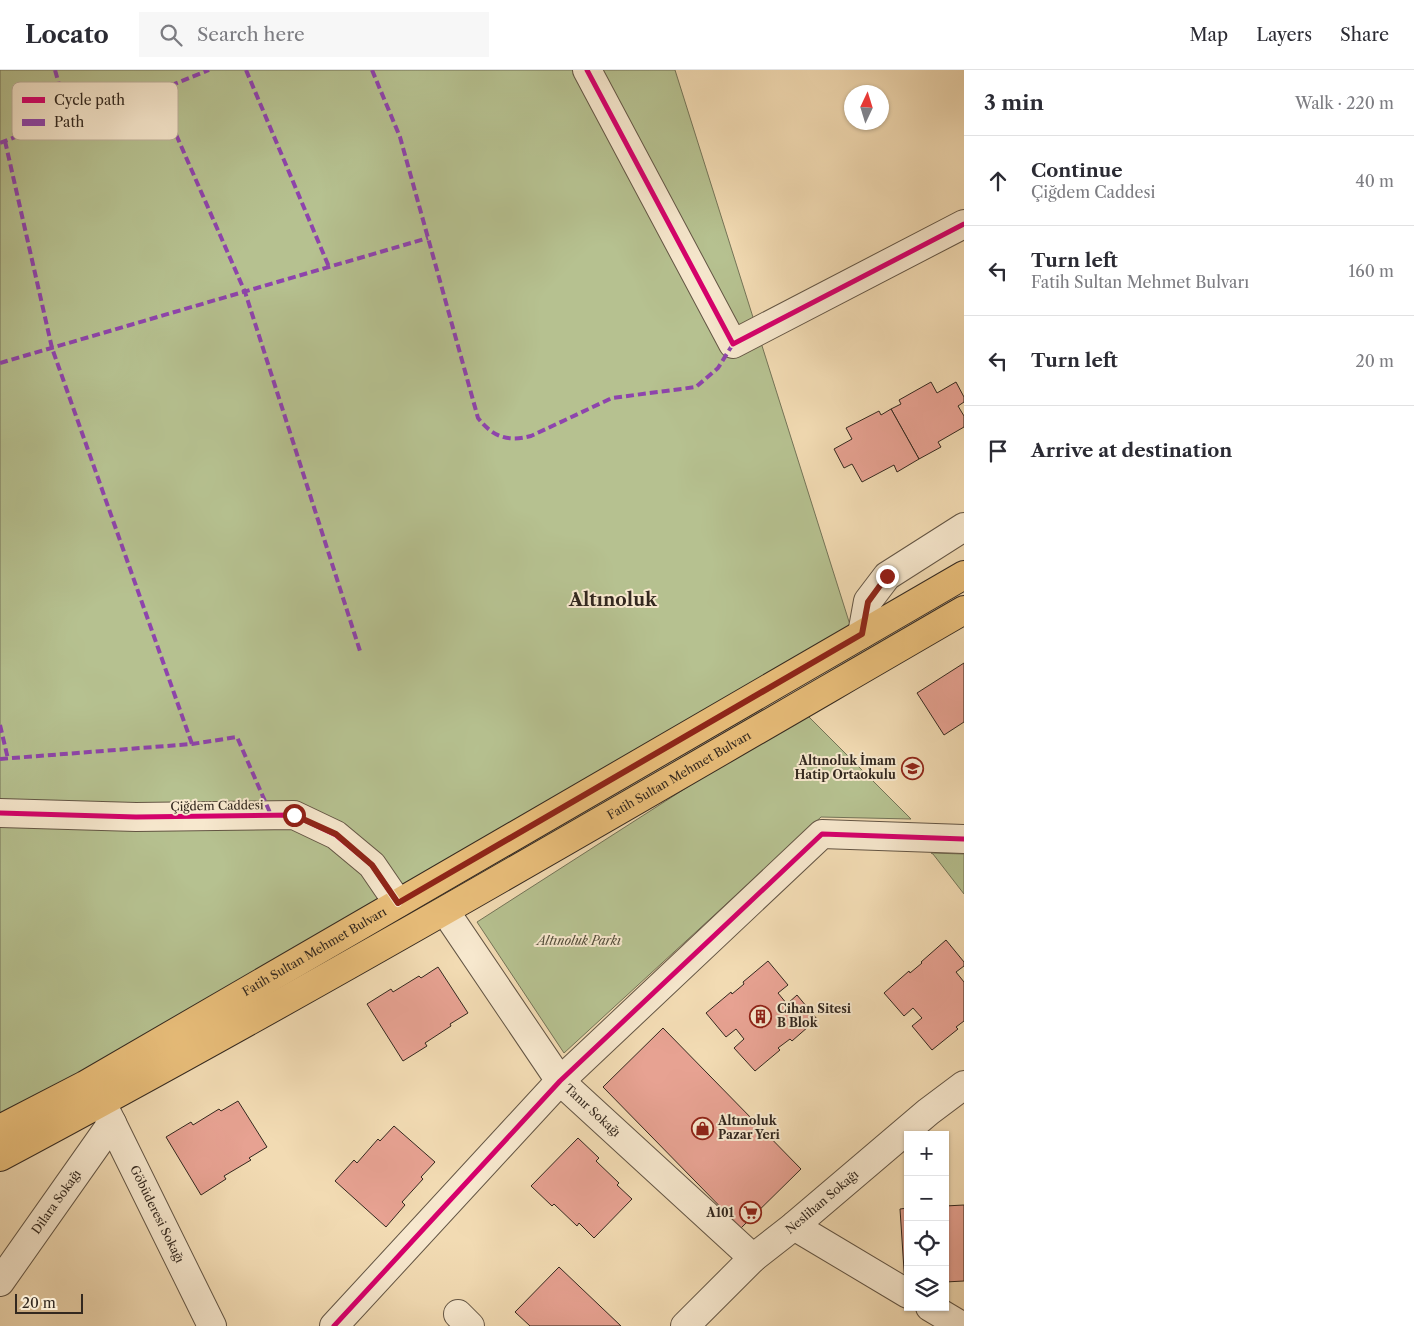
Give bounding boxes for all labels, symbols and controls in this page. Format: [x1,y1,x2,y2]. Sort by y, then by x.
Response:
search box [139,12,489,57]
text: Locato [25,20,109,49]
icon: search [157,21,185,49]
text: Search here [197,23,305,46]
text: Map [1190,24,1228,46]
text: Layers [1256,24,1312,46]
text: Share [1340,24,1389,46]
legend [12,82,178,140]
north arrow [844,85,889,130]
text: 3 min [984,90,1044,115]
text: Cycle path [54,91,125,109]
text: Walk · 220 m [1295,93,1394,113]
text: Path [54,113,84,131]
text: Continue [1031,159,1123,182]
icon: ahead [984,167,1012,195]
text: 40 m [1355,171,1394,191]
text: Çiğdem Caddesi [1031,182,1155,202]
text: Turn left [1031,249,1118,272]
icon: left [984,257,1012,285]
text: 160 m [1349,261,1394,281]
text: Fatih Sultan Mehmet Bulvarı [1031,272,1249,292]
icon: left [984,347,1012,375]
text: Turn left [1031,349,1118,372]
text: 20 m [1355,351,1394,371]
icon: arrive [984,437,1012,465]
text: Arrive at destination [1031,439,1232,462]
route end [876,565,899,588]
district label: Altınoluk [568,589,658,611]
street label: Fatih Sultan Mehmet Bulvarı [604,727,754,823]
place label: Altınoluk İmam Hatip Ortaokulu [794,752,896,782]
school or university icon: Altınoluk İmam Hatip Ortaokulu [900,756,924,780]
street label: Çiğdem Caddesi [170,797,264,814]
route start [283,804,306,827]
street label: Fatih Sultan Mehmet Bulvarı [240,904,389,999]
park label: Altınoluk Parkı [535,933,621,948]
place label: Cihan Sitesi B Blok [777,1001,852,1030]
building icon: Cihan Sitesi B Blok [749,1004,773,1028]
street label: Tanır Sokağı [561,1081,624,1140]
place label: Altınoluk Pazar Yeri [717,1113,781,1142]
shop icon: Altınoluk Pazar Yeri [690,1116,714,1140]
map controls [904,1131,949,1311]
button: + [904,1131,949,1176]
street label: Göbüderesi Sokağı [127,1163,188,1265]
street label: Dilara Sokağı [28,1166,84,1237]
street label: Neslihan Sokağı [782,1166,861,1237]
button: − [904,1176,949,1221]
supermarket icon: A101 [738,1201,762,1225]
place label: A101 [705,1205,735,1220]
button: locate [904,1221,949,1266]
button: layers [904,1266,949,1311]
scale bar [15,1291,82,1314]
text: 20 m [22,1294,56,1312]

